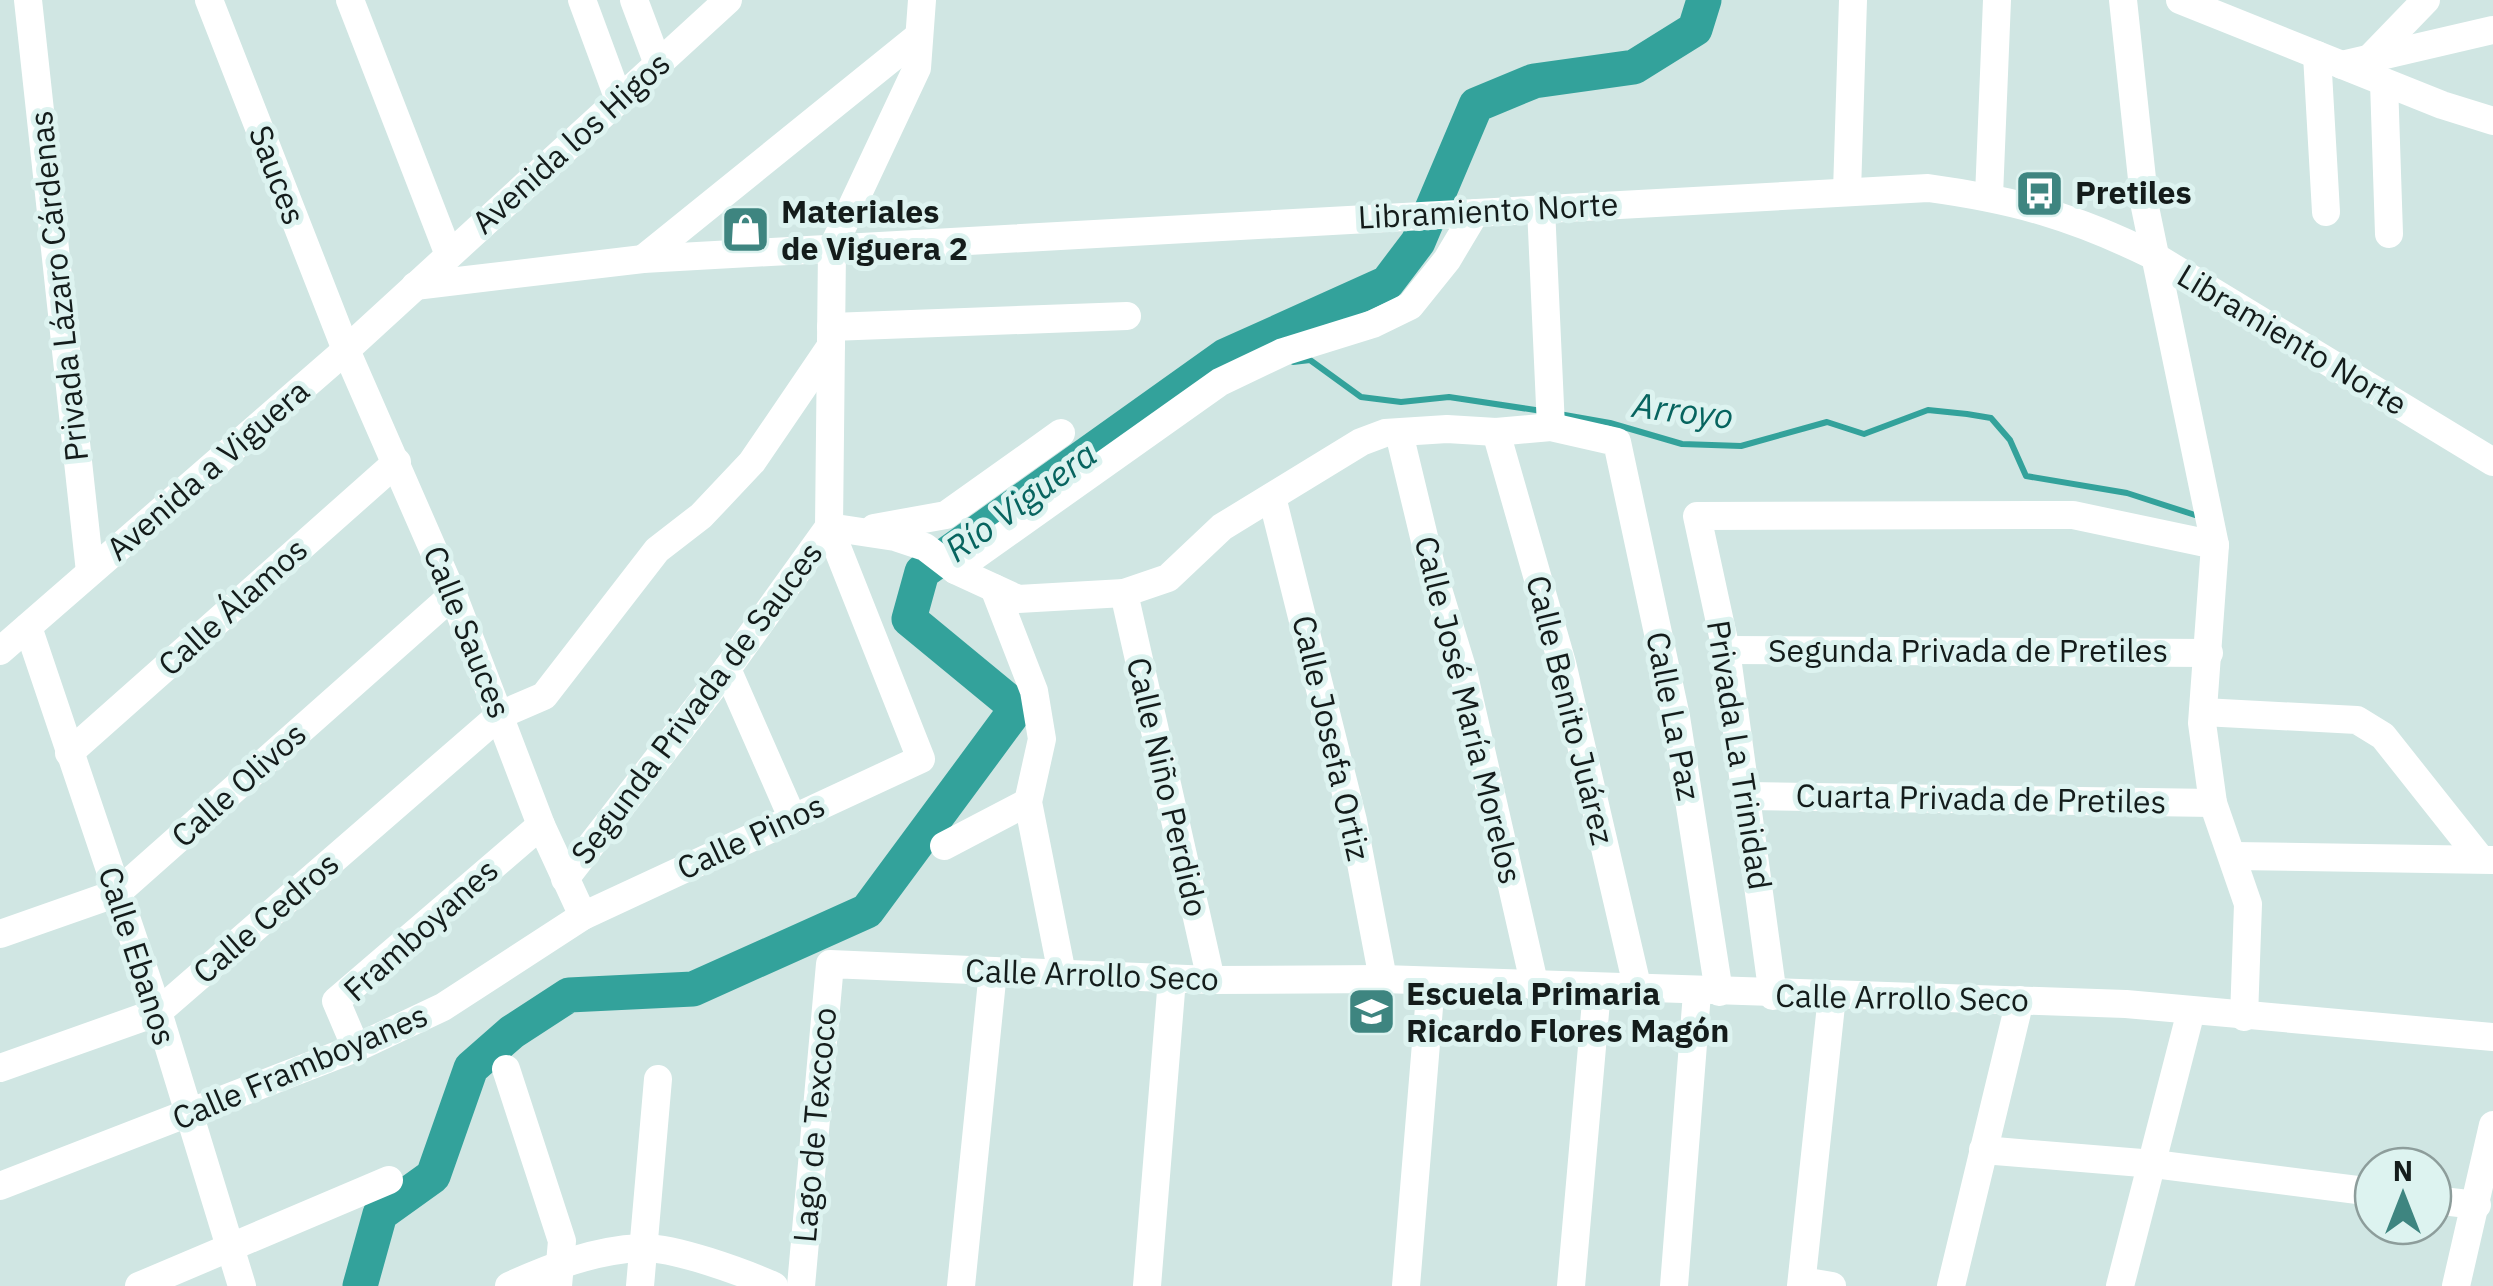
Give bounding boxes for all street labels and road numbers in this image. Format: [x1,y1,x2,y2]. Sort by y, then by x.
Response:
street label: Avenida los Higos [462,42,678,242]
street label: Privada Lázaro Cárdenas [19,109,97,463]
street label: Sauces [240,119,316,230]
street label: Libramiento Norte [1357,182,1619,238]
street label: Libramiento Norte [2170,254,2415,424]
street label: Avenida a Viguera [97,370,318,569]
street label: Calle Álamos [149,528,316,684]
street label: Calle José María Morelos [1405,531,1533,888]
street label: Segunda Privada de Sauces [561,533,831,872]
street label: Calle Sauces [414,539,522,724]
street label: Calle Benito Juárez [1517,571,1625,849]
street label: Calle Josefa Ortiz [1283,611,1381,864]
street label: Privada La Trinidad [1698,617,1782,893]
street label: Calle La Paz [1637,628,1711,804]
street label: Segunda Privada de Pretiles [1768,629,2168,671]
street label: Calle Niño Perdido [1118,653,1218,920]
street label: Calle Olivos [162,713,315,856]
street label: Cuarta Privada de Pretiles [1795,774,2167,822]
street label: Calle Pinos [670,784,831,889]
street label: Calle Cedros [183,842,347,992]
street label: Framboyanes [334,849,507,1010]
street label: Calle Ebanos [89,861,187,1050]
street label: Calle Arrollo Seco [964,949,1220,999]
street label: Calle Arrollo Seco [1775,974,2029,1020]
street label: Calle Framboyanes [166,993,434,1139]
street label: Lago de Texcoco [783,1006,845,1244]

